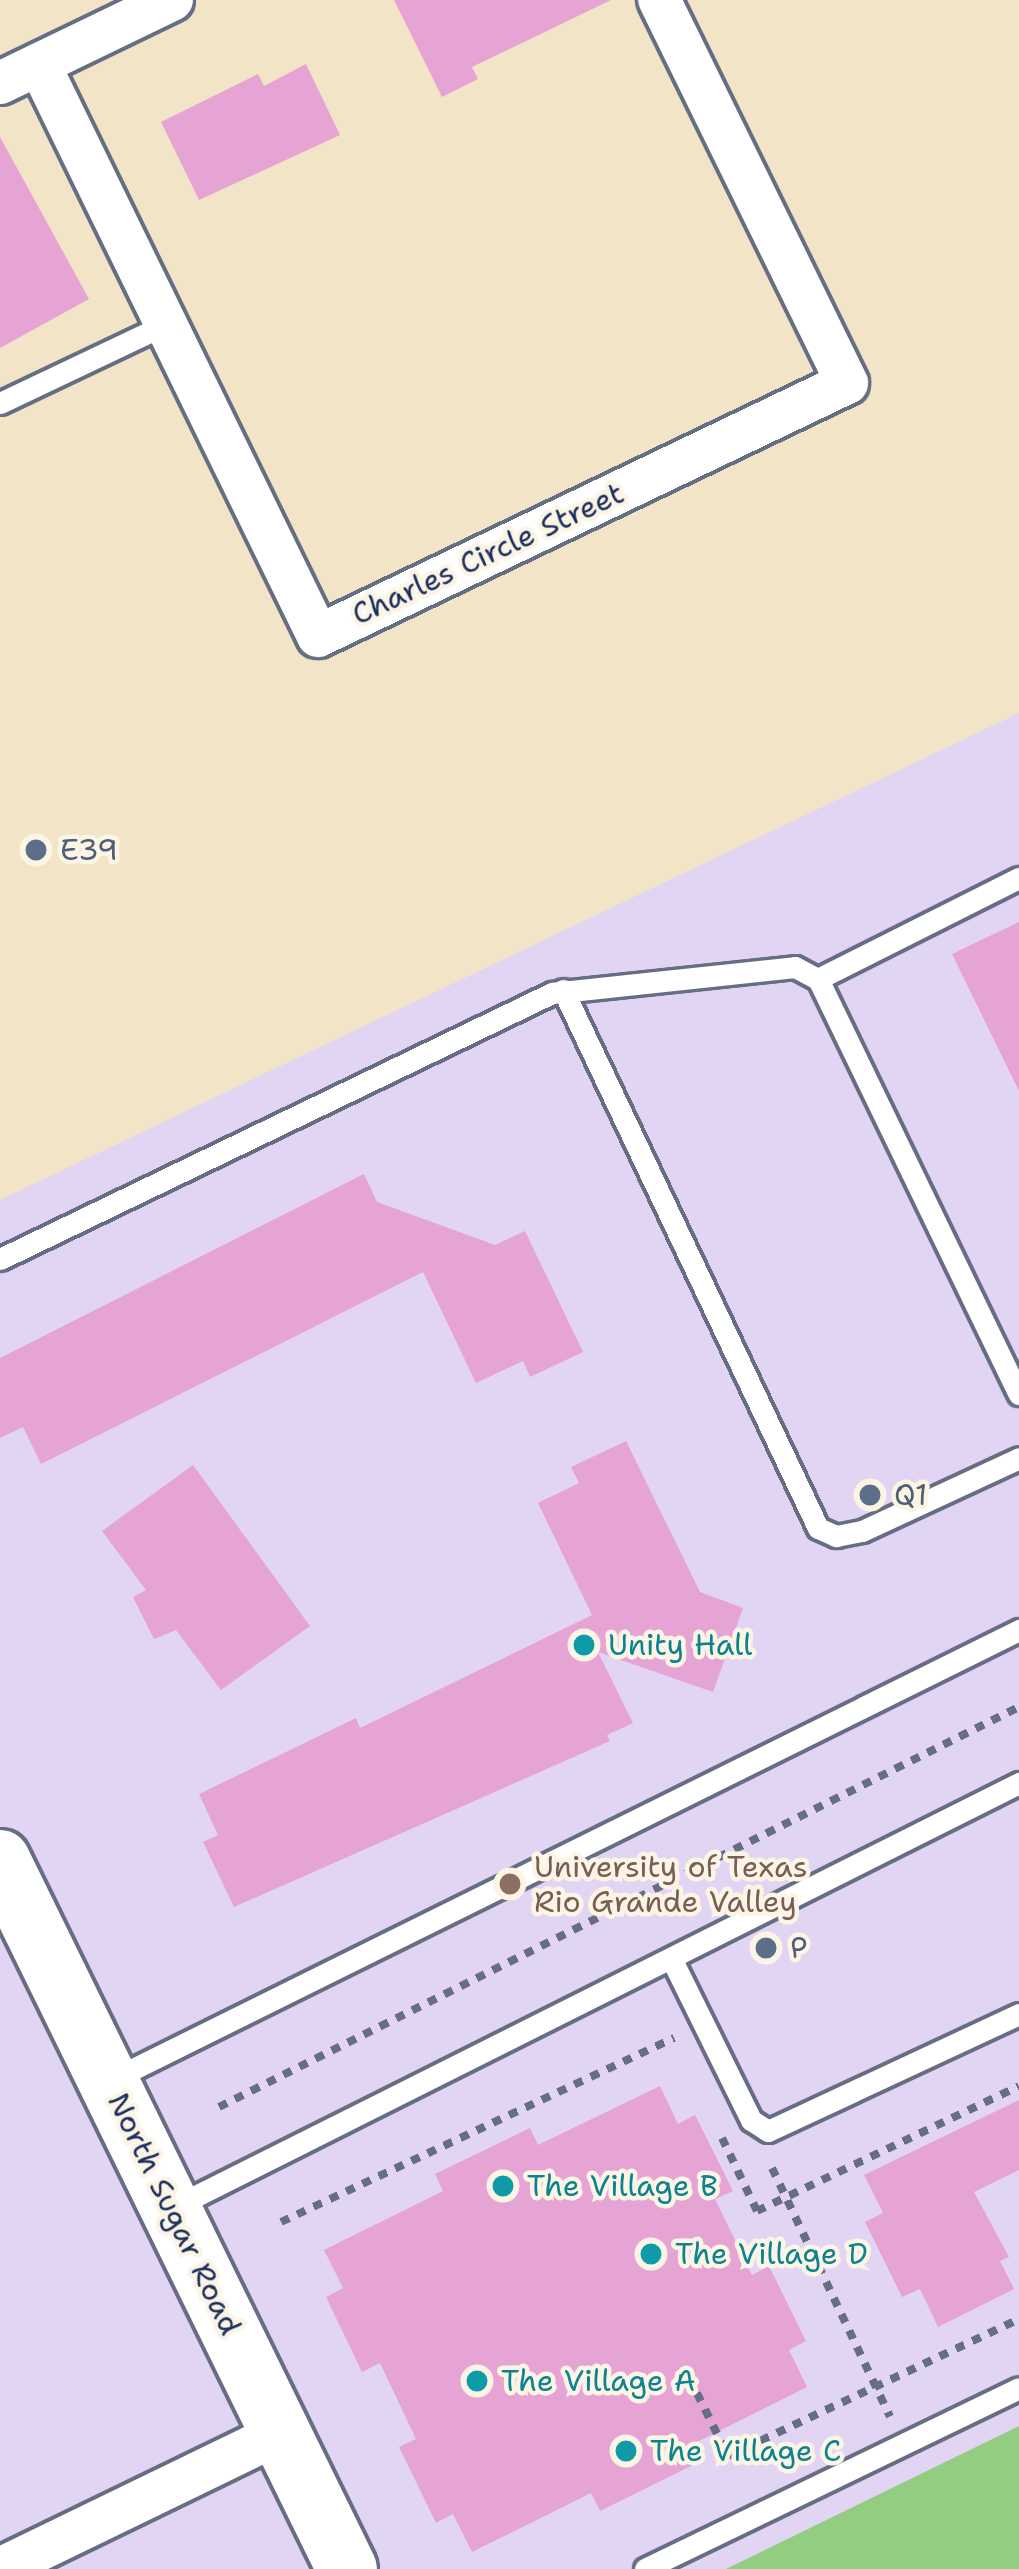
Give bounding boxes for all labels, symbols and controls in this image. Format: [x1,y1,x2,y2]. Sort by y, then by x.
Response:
street label: Charles Circle Street [346,475,630,633]
place label: E39 [60,832,118,868]
marker: E39 [23,837,49,863]
place label: Q1 [894,1477,927,1513]
marker: Q1 [857,1482,883,1508]
place label: Unity Hall [608,1627,752,1663]
marker: Unity Hall [571,1632,597,1658]
place label: University of Texas Rio Grande Valley [534,1849,807,1920]
marker: University of Texas Rio Grande Valley [497,1871,523,1897]
place label: P [790,1930,807,1966]
marker: P [753,1935,779,1961]
street label: North Sugar Road [100,2087,248,2341]
place label: The Village B [527,2168,718,2204]
marker: The Village B [490,2173,516,2199]
place label: The Village D [675,2236,868,2272]
marker: The Village D [638,2241,664,2267]
place label: The Village A [501,2363,696,2399]
marker: The Village A [464,2368,490,2394]
place label: The Village C [650,2433,841,2469]
marker: The Village C [613,2438,639,2464]

